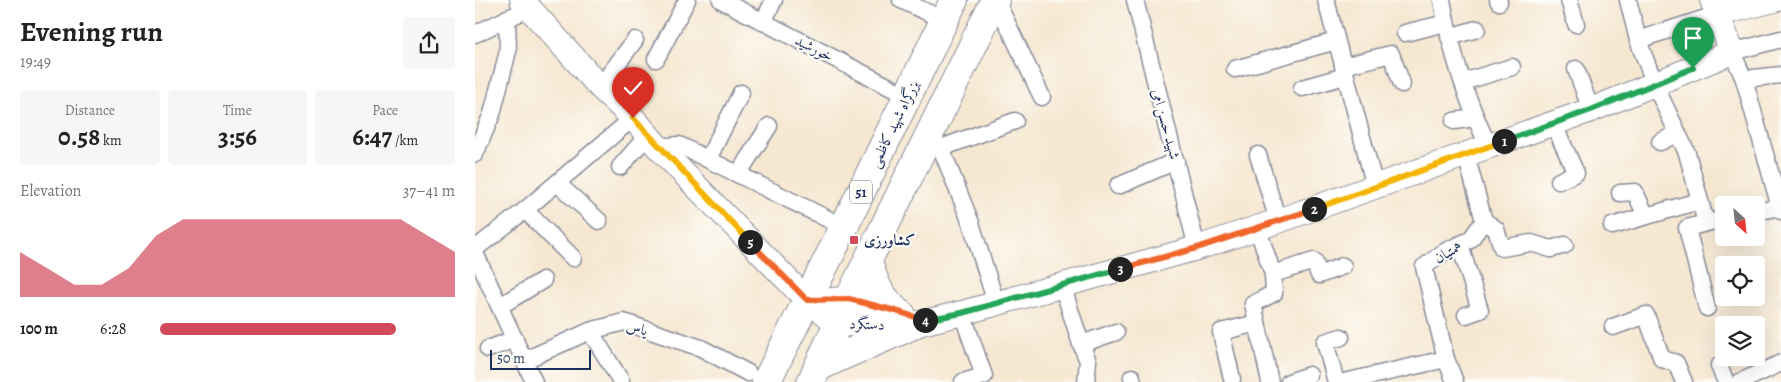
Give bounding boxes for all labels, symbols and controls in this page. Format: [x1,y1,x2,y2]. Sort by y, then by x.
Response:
text: Evening run [20,13,163,51]
button: share [403,17,455,69]
pin [1672,17,1714,68]
icon: arrive [1679,24,1707,52]
street label: خورشید [792,30,836,66]
text: 19:49 [20,51,51,73]
pin [612,67,654,118]
icon: check [619,74,647,102]
street label: بزرگراه شهید کاظمی [864,77,925,171]
street label: شهید حسن امی [1147,86,1185,162]
text: Distance [65,101,115,120]
text: Time [223,101,252,120]
text: Pace [372,101,398,120]
text: 0.58 [58,120,100,154]
text: 3:56 [218,120,257,154]
text: 6:47 [352,120,392,154]
pin: 1 [1491,128,1517,154]
text: km [100,131,122,150]
text: /km [392,131,418,150]
text: 1 [1502,132,1507,151]
text: Elevation [20,180,81,202]
text: 37–41 m [403,180,455,202]
road number: 51 [850,180,872,203]
pin: 2 [1301,196,1327,222]
north arrow [1715,196,1765,246]
map controls [1715,196,1765,366]
text: 2 [1311,200,1318,219]
pin: 5 [737,230,763,254]
place label: کشاورزی [864,230,915,250]
text: 5 [748,233,753,252]
marker: کشاورزی [848,234,860,246]
street label: همتیان [1430,236,1466,268]
pin: 3 [1107,256,1133,282]
button: locate [1715,256,1765,306]
text: 3 [1117,260,1124,279]
pin: 4 [913,308,937,332]
text: 4 [922,311,929,330]
street label: دستگرد [849,313,885,335]
street label: یاس [624,316,651,341]
button: layers [1715,316,1765,366]
text: 100 m [20,318,58,340]
text: 6:28 [100,318,127,340]
scale bar [490,347,591,370]
text: 50 m [497,349,525,368]

